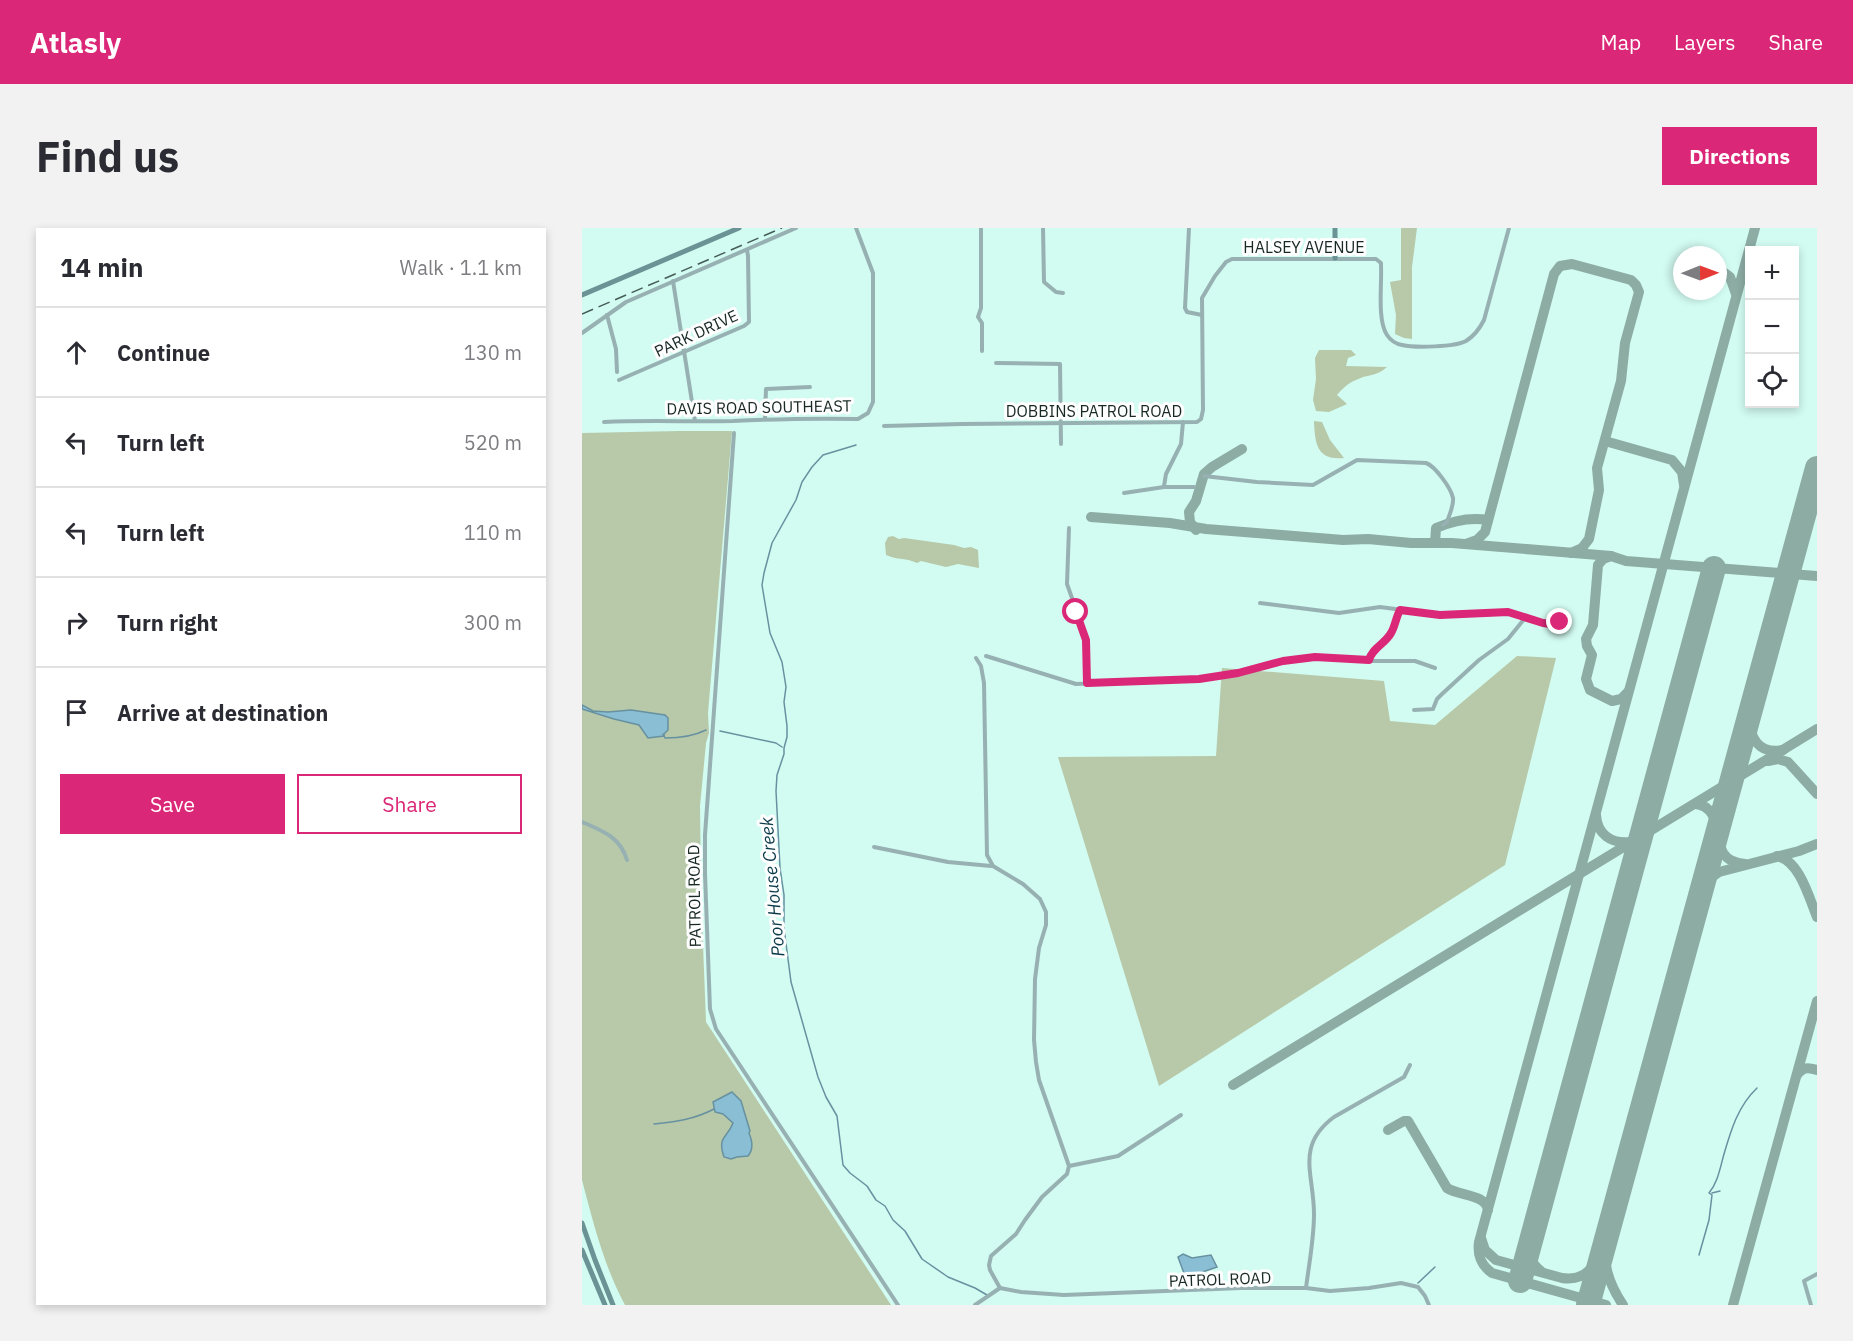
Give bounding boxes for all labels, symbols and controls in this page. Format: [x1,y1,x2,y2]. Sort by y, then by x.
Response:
text: Atlasly [30,24,121,61]
text: Map [1601,28,1641,56]
text: Layers [1674,28,1736,56]
text: Share [1769,28,1823,56]
button: Directions [1662,127,1817,185]
text: Find us [36,129,179,184]
street label: HALSEY AVENUE [1243,237,1365,257]
north arrow [1673,246,1727,300]
map controls [1745,246,1799,408]
button: + [1745,246,1799,300]
text: 14 min [60,250,144,284]
text: Walk · 1.1 km [400,254,522,281]
button: − [1745,300,1799,354]
street label: PARK DRIVE [651,305,741,361]
icon: ahead [60,336,93,369]
text: Continue [117,338,210,367]
text: 130 m [464,339,522,366]
button: locate [1745,354,1799,408]
street label: DAVIS ROAD SOUTHEAST [666,395,852,419]
street label: DOBBINS PATROL ROAD [1006,401,1182,421]
icon: left [60,426,93,459]
text: Turn left [117,428,205,457]
text: 520 m [464,429,522,456]
icon: left [60,516,93,549]
text: Turn left [117,518,205,547]
text: 110 m [464,519,522,546]
route start [1062,598,1088,624]
icon: right [60,606,93,639]
text: Turn right [117,608,218,637]
route end [1546,608,1572,634]
text: 300 m [464,609,522,636]
icon: arrive [60,696,93,729]
text: Arrive at destination [117,698,328,727]
button: Save [60,774,285,834]
button: Share [297,774,522,834]
water label: Poor House Creek [754,816,790,958]
street label: PATROL ROAD [683,844,705,948]
street label: PATROL ROAD [1168,1267,1272,1291]

